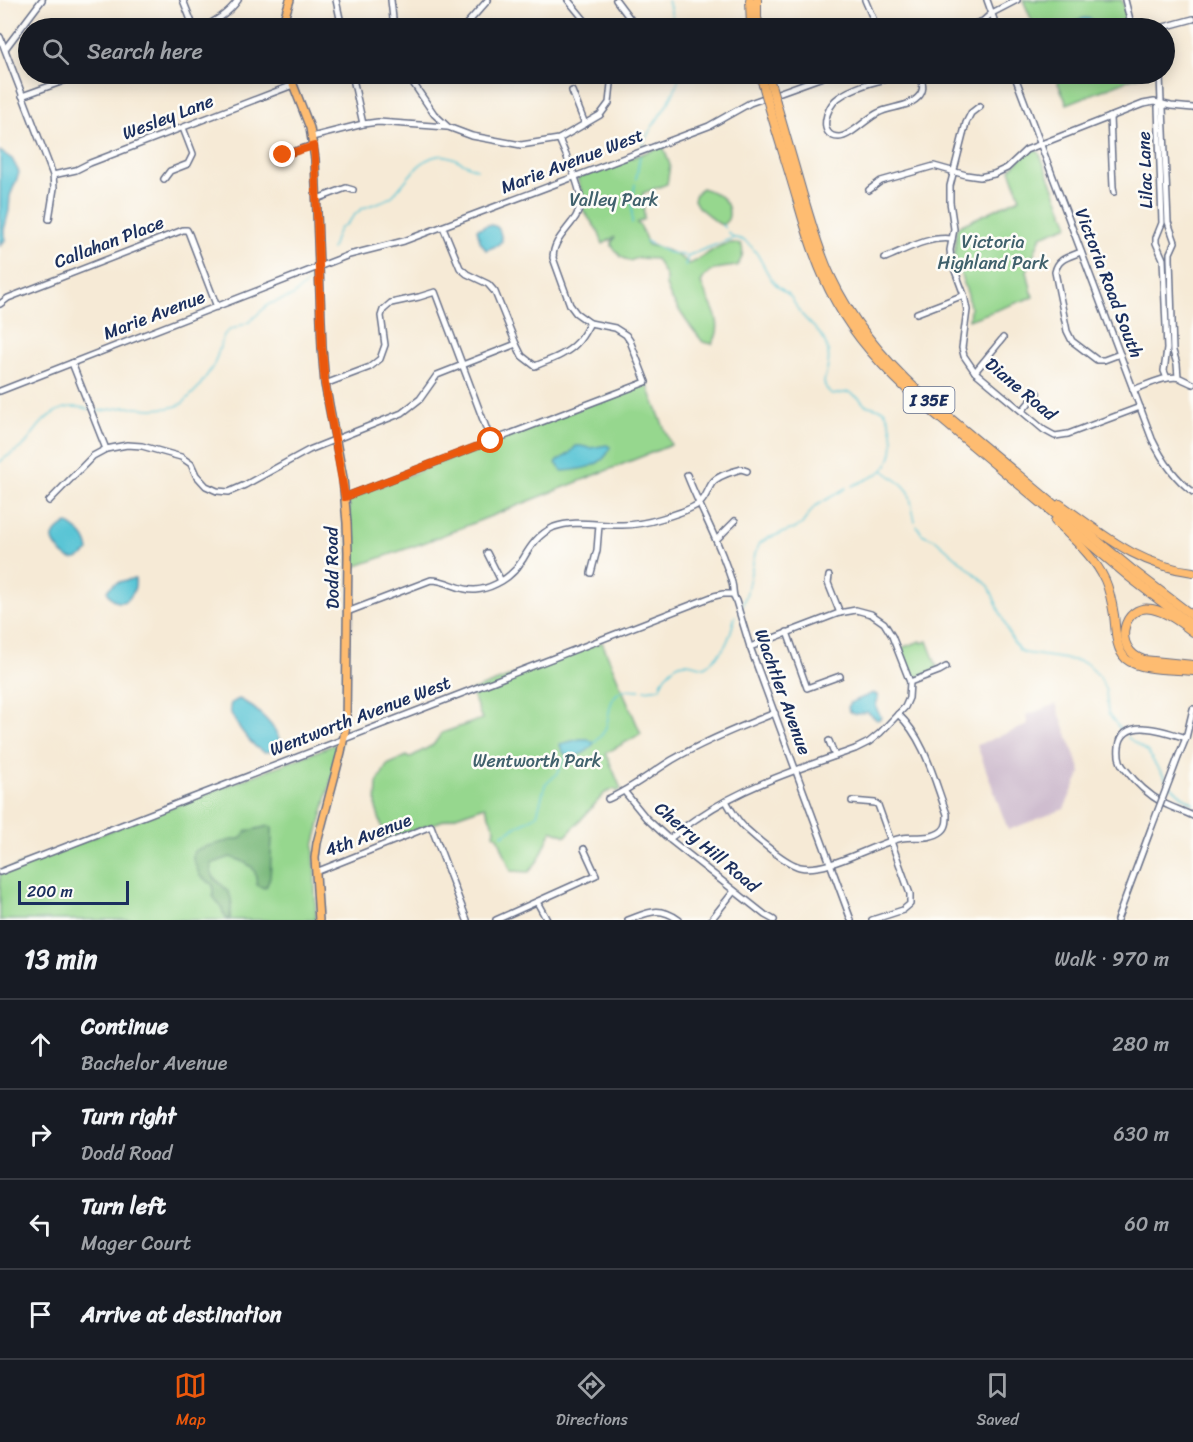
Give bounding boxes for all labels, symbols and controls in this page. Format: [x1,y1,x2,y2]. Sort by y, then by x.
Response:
search box [18,18,1175,84]
text: Search here [87,32,203,71]
icon: search [39,35,72,68]
street label: Wesley Lane [117,85,219,149]
street label: Marie Avenue West [496,119,648,203]
street label: Lilac Lane [1128,131,1162,209]
route end [269,141,295,167]
park label: Valley Park [570,184,659,216]
street label: Victoria Road South [1066,203,1152,363]
street label: Callahan Place [49,206,169,278]
park label: Victoria Highland Park [937,226,1049,279]
street label: Marie Avenue [98,281,210,349]
street label: Diane Road [978,349,1066,430]
road number: I 35E [904,387,954,413]
route start [477,427,503,453]
street label: Dodd Road [315,525,349,609]
street label: Wachtler Avenue [745,624,821,760]
street label: Wentworth Avenue West [265,667,456,765]
park label: Wentworth Park [473,745,602,777]
street label: Cherry Hill Road [647,793,768,902]
street label: 4th Avenue [320,804,416,866]
text: 200 m [27,877,73,906]
scale bar [18,878,129,906]
text: 13 min [24,936,97,982]
text: Walk · 970 m [1055,942,1169,977]
text: Continue [81,1007,169,1046]
text: 280 m [1112,1027,1169,1062]
icon: ahead [24,1028,57,1061]
text: Bachelor Avenue [81,1046,227,1081]
text: Turn right [81,1097,176,1136]
text: 630 m [1113,1117,1169,1152]
icon: right [24,1118,57,1151]
text: Dodd Road [81,1136,172,1171]
text: Turn left [81,1187,166,1226]
text: 60 m [1124,1207,1169,1242]
icon: left [24,1208,57,1241]
text: Mager Court [81,1226,191,1261]
text: Arrive at destination [81,1295,282,1334]
icon: arrive [24,1298,57,1331]
tab: Map [174,1369,207,1434]
tab: Directions [556,1369,628,1434]
tab: Saved [976,1369,1019,1434]

